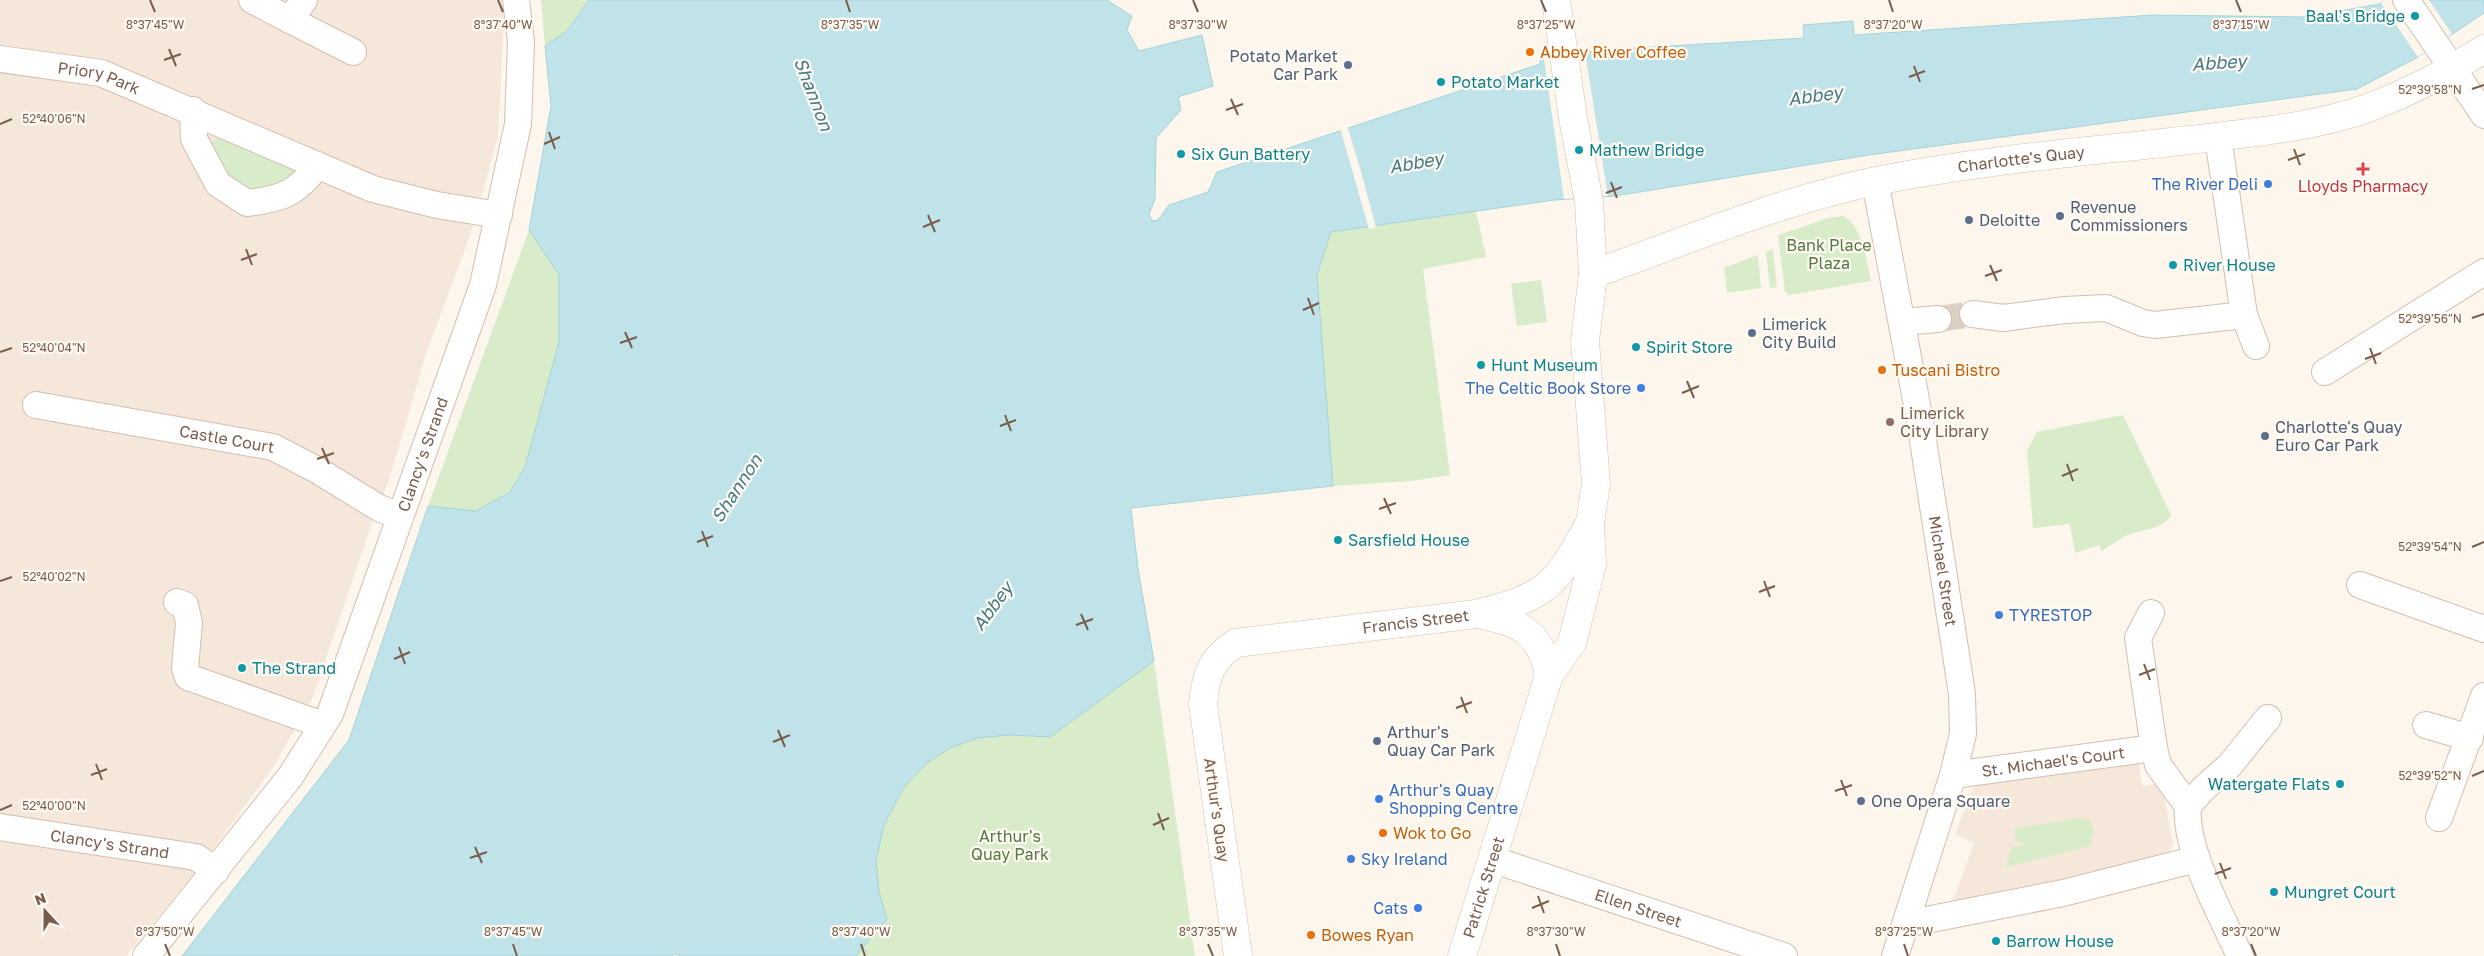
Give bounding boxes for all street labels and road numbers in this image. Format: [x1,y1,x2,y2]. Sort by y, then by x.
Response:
street label: Priory Park [57,57,143,98]
street label: Charlotte's Quay [1956,141,2086,177]
street label: Clancy's Strand [393,394,452,514]
street label: Castle Court [178,421,276,457]
street label: Michael Street [1925,514,1961,628]
street label: Francis Street [1361,605,1470,638]
street label: St. Michael's Court [1980,742,2126,781]
street label: Arthur's Quay [1200,756,1234,864]
street label: Clancy's Strand [49,825,171,863]
street label: Patrick Street [1458,834,1508,941]
street label: Ellen Street [1592,884,1684,931]

